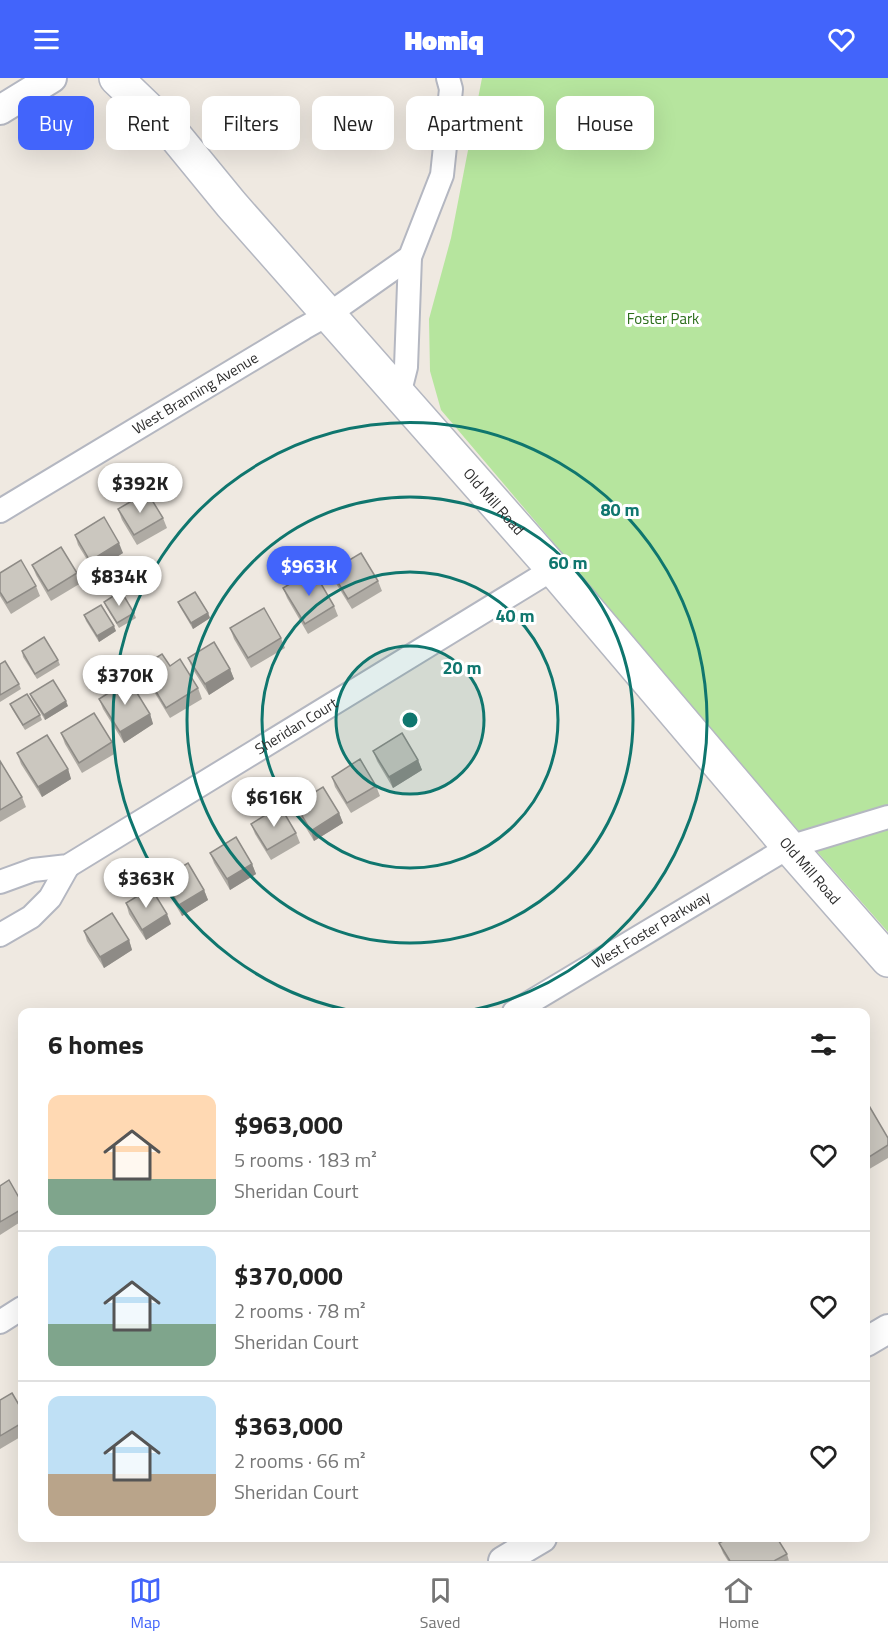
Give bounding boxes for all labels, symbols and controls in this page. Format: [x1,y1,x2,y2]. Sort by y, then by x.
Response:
text: Homiq [404,19,484,60]
icon: menu [30,23,63,56]
icon: heart [825,23,858,56]
chip: Buy [18,96,94,150]
chip: Rent [106,96,190,150]
chip: Filters [202,96,300,150]
chip: New [312,96,394,150]
chip: Apartment [406,96,544,150]
chip: House [556,96,654,150]
park label: Foster Park [627,307,699,330]
street label: West Branning Avenue [128,346,263,440]
pin: $392K [98,463,182,514]
street label: Old Mill Road [458,463,530,540]
text: $392K [112,467,168,498]
text: 80 m [600,496,640,523]
pin: $963K [267,546,351,597]
text: 60 m [548,549,588,576]
text: $963K [281,550,337,581]
pin: $834K [77,556,161,607]
text: $834K [91,560,147,591]
text: 40 m [495,602,535,629]
text: 20 m [442,654,482,681]
pin: $370K [83,655,167,706]
text: $370K [97,659,153,690]
street label: Sheridan Court [250,691,342,760]
centre of rings [400,710,420,730]
pin: $616K [232,777,316,828]
text: $616K [246,781,302,812]
street label: Old Mill Road [774,832,846,909]
pin: $363K [104,858,188,909]
text: $363K [118,862,174,893]
street label: West Foster Parkway [587,885,715,974]
text: 6 homes [48,1025,144,1064]
icon: filters [807,1028,840,1061]
text: $963,000 [234,1105,343,1144]
icon: home [96,1119,168,1191]
icon: heart [807,1139,840,1172]
text: 5 rooms · 183 m² [234,1144,377,1175]
text: Sheridan Court [234,1175,359,1206]
text: $370,000 [234,1256,343,1295]
icon: home [96,1270,168,1342]
icon: heart [807,1290,840,1323]
text: 2 rooms · 78 m² [234,1295,366,1326]
text: Sheridan Court [234,1326,359,1357]
text: $363,000 [234,1406,343,1445]
icon: home [96,1420,168,1492]
icon: heart [807,1440,840,1473]
text: 2 rooms · 66 m² [234,1445,366,1476]
text: Sheridan Court [234,1476,359,1507]
tab: Map [129,1574,162,1634]
tab: Saved [420,1574,461,1634]
tab: Home [718,1574,759,1634]

